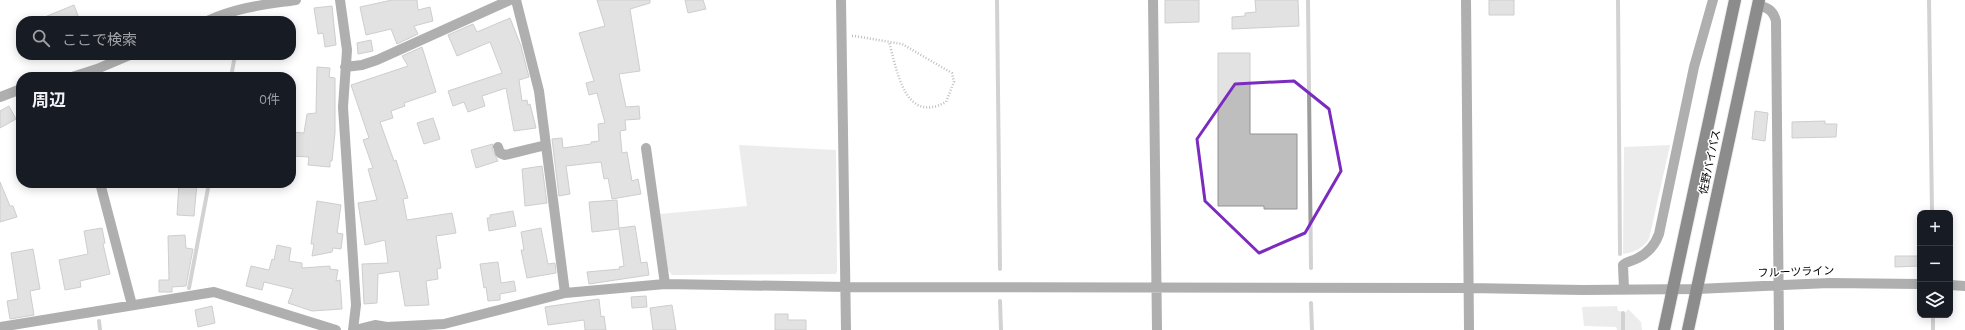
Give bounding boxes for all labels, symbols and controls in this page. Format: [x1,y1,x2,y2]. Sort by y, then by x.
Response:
search box [16,16,296,60]
icon: search [30,27,52,49]
text: ここで検索 [62,31,137,49]
text: 周辺 [32,90,66,110]
text: 0件 [259,92,280,107]
street label: 佐野バイパス [1697,128,1723,196]
map controls [1917,210,1953,318]
button: + [1917,210,1953,246]
button: − [1917,246,1953,282]
street label: フルーツライン [1757,264,1835,280]
button: layers [1917,282,1953,318]

